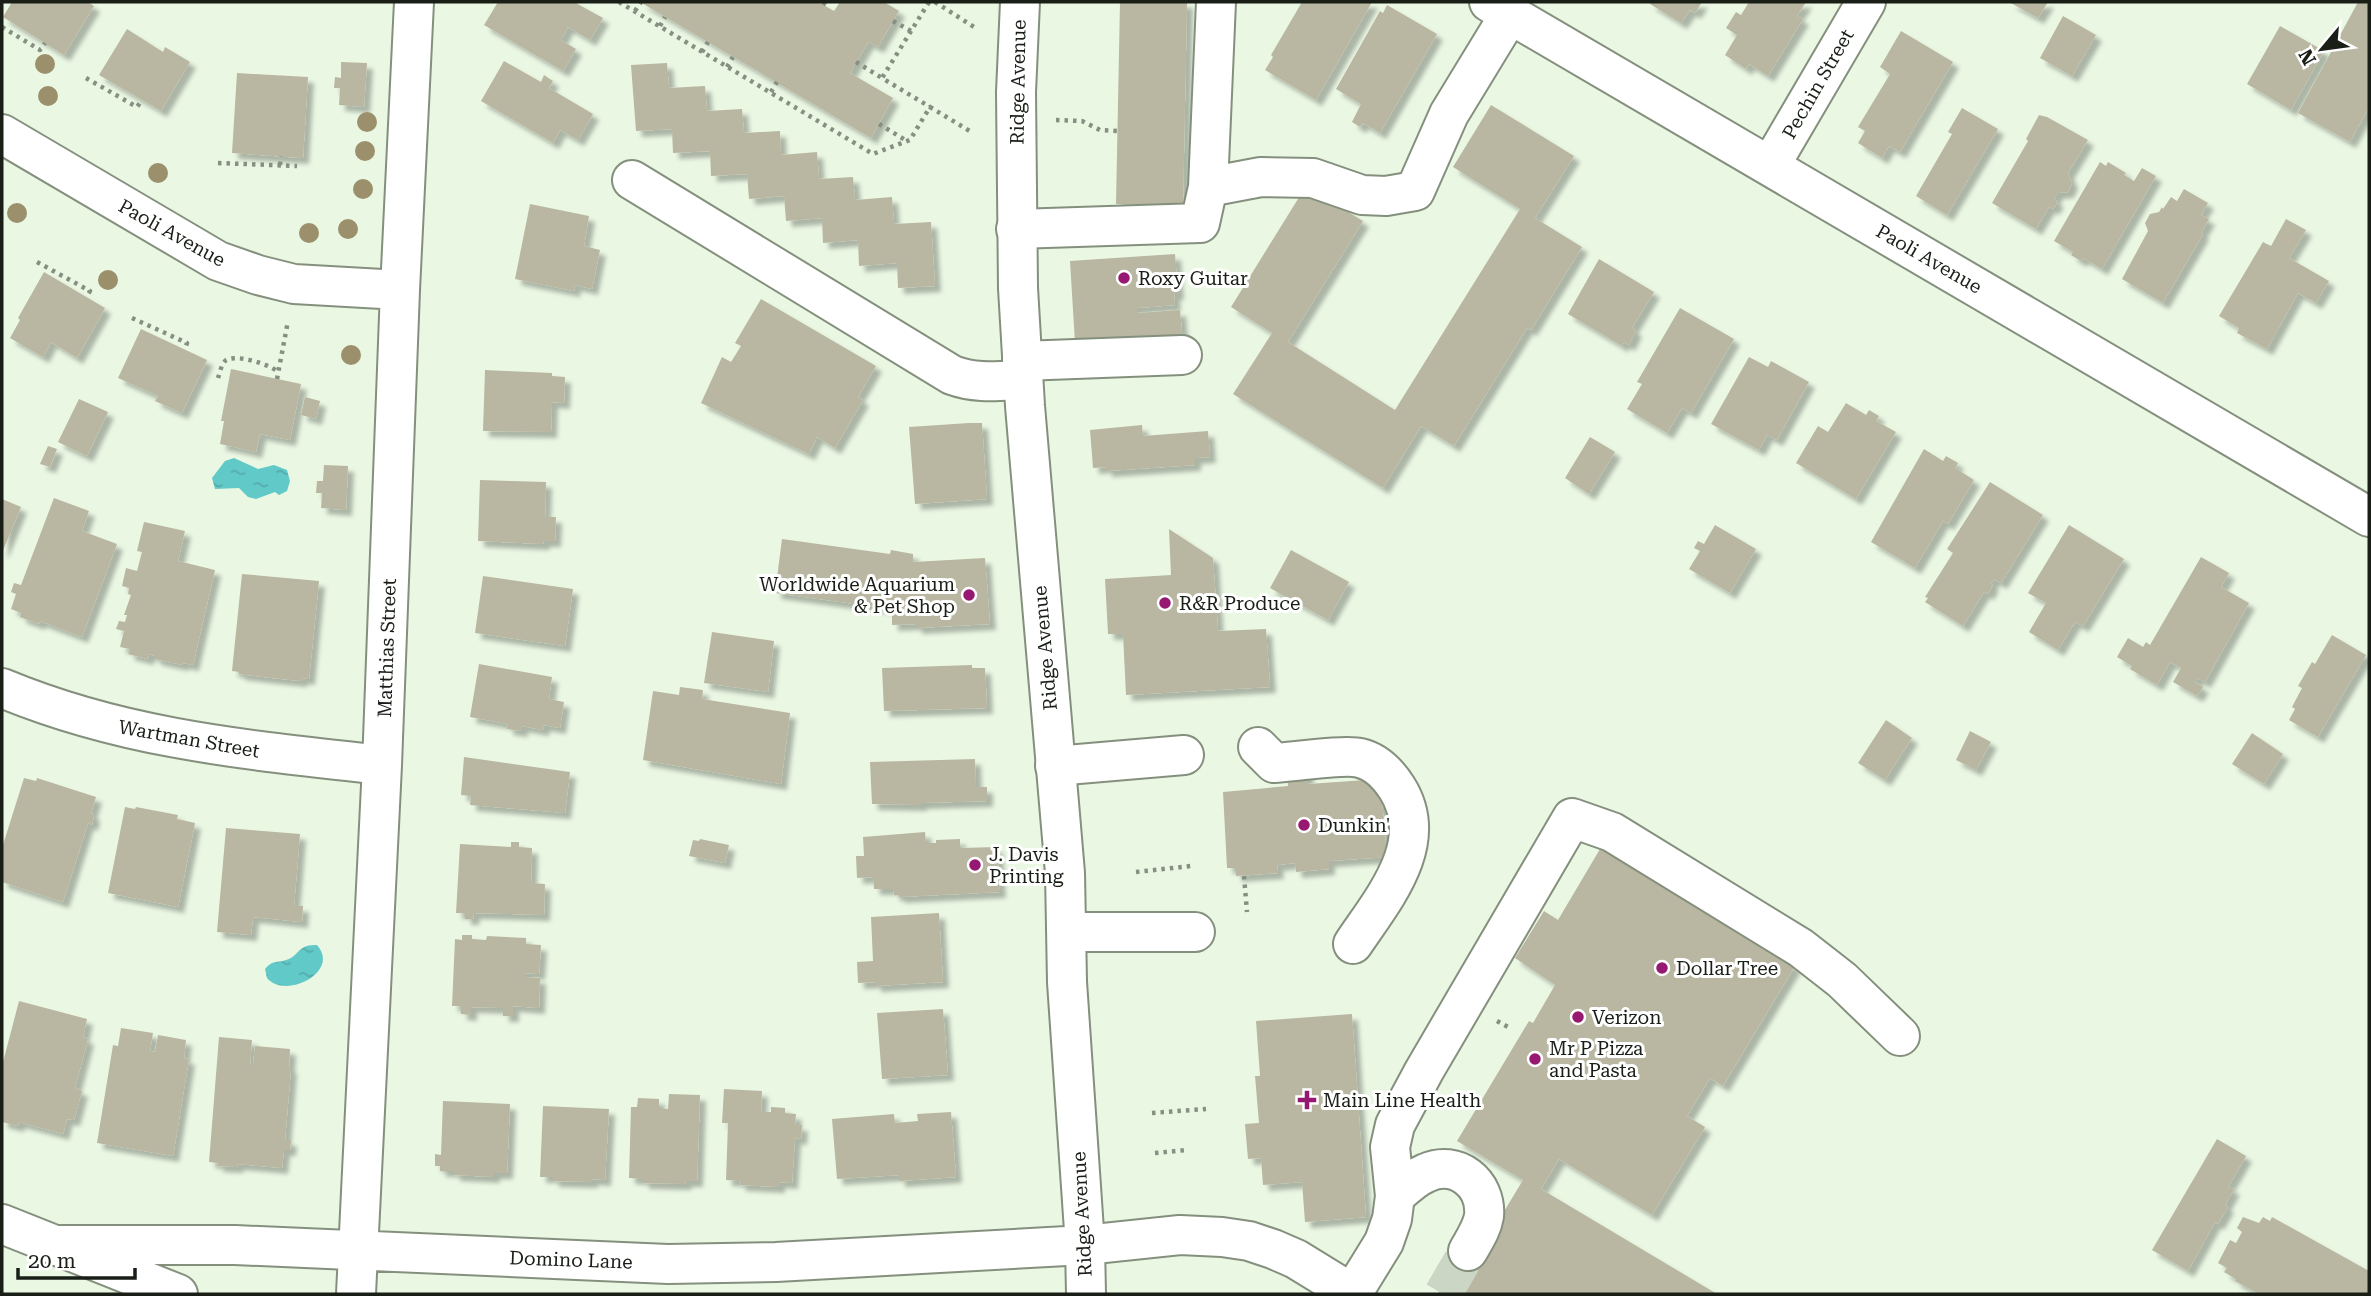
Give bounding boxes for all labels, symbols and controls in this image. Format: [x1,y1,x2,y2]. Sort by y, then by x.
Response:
north arrow [2287,14,2357,84]
street label: Ridge Avenue [1005,19,1031,145]
street label: Pechin Street [1777,25,1859,143]
text: N [2294,45,2321,69]
street label: Paoli Avenue [115,194,229,272]
street label: Paoli Avenue [1872,219,1986,299]
place label: Roxy Guitar [1138,267,1248,290]
marker: Roxy Guitar [1116,270,1132,286]
place label: Worldwide Aquarium & Pet Shop [759,573,955,618]
street label: Matthias Street [373,578,401,718]
street label: Ridge Avenue [1028,585,1062,711]
marker: Worldwide Aquarium & Pet Shop [961,587,977,603]
place label: R&R Produce [1179,592,1300,615]
marker: R&R Produce [1157,595,1173,611]
street label: Wartman Street [117,715,261,763]
place label: Dunkin' [1318,814,1390,837]
marker: Dunkin' [1296,817,1312,833]
place label: J. Davis Printing [989,843,1064,888]
marker: J. Davis Printing [967,857,983,873]
place label: Dollar Tree [1676,957,1778,980]
marker: Dollar Tree [1654,960,1670,976]
place label: Verizon [1592,1006,1661,1029]
marker: Verizon [1570,1009,1586,1025]
place label: Mr P Pizza and Pasta [1549,1037,1644,1082]
marker: Mr P Pizza and Pasta [1527,1051,1543,1067]
place label: Main Line Health [1323,1089,1481,1112]
marker: Main Line Health [1297,1090,1317,1110]
street label: Ridge Avenue [1067,1151,1097,1277]
scale bar [18,1236,135,1280]
street label: Domino Lane [509,1246,633,1274]
text: 20 m [28,1249,76,1273]

